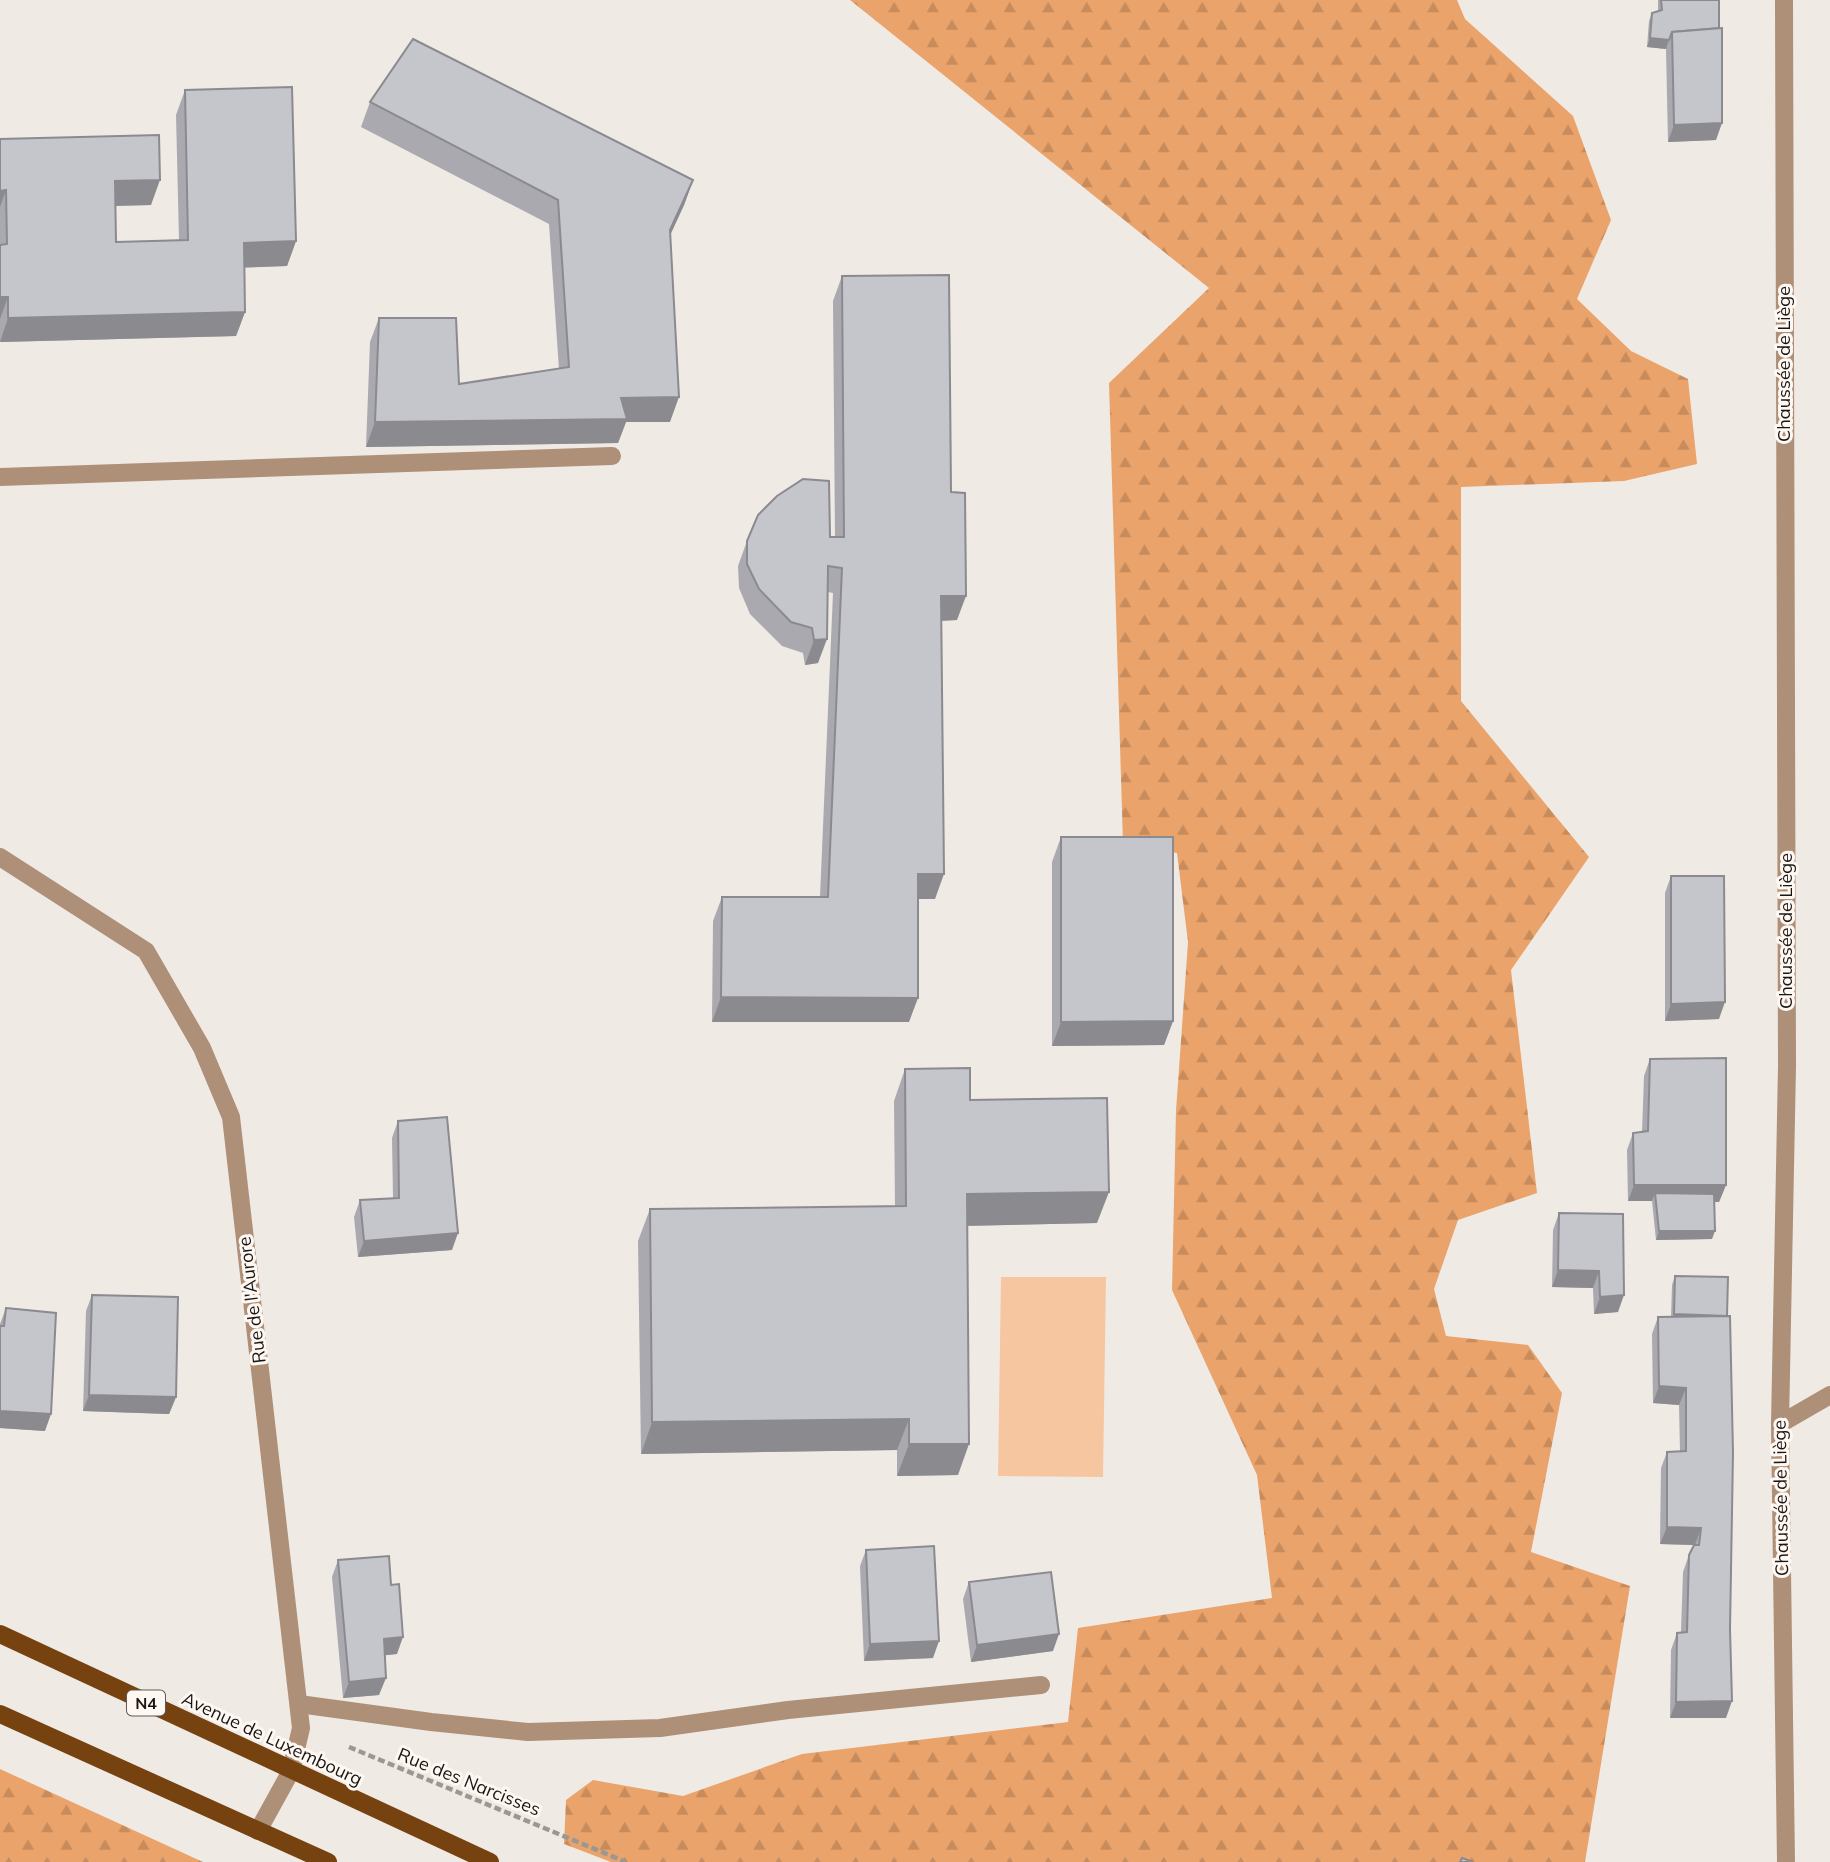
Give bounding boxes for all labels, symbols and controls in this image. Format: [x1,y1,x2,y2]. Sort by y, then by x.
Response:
street label: Chaussée de Liège [1772,286,1795,442]
street label: Chaussée de Liège [1774,853,1797,1009]
street label: Rue de l'Aurore [232,1235,271,1365]
street label: Chaussée de Liège [1768,1420,1793,1576]
street label: Avenue de Luxembourg [178,1687,366,1790]
road number: N4 [127,1690,165,1716]
street label: Rue des Narcisses [394,1742,544,1821]

